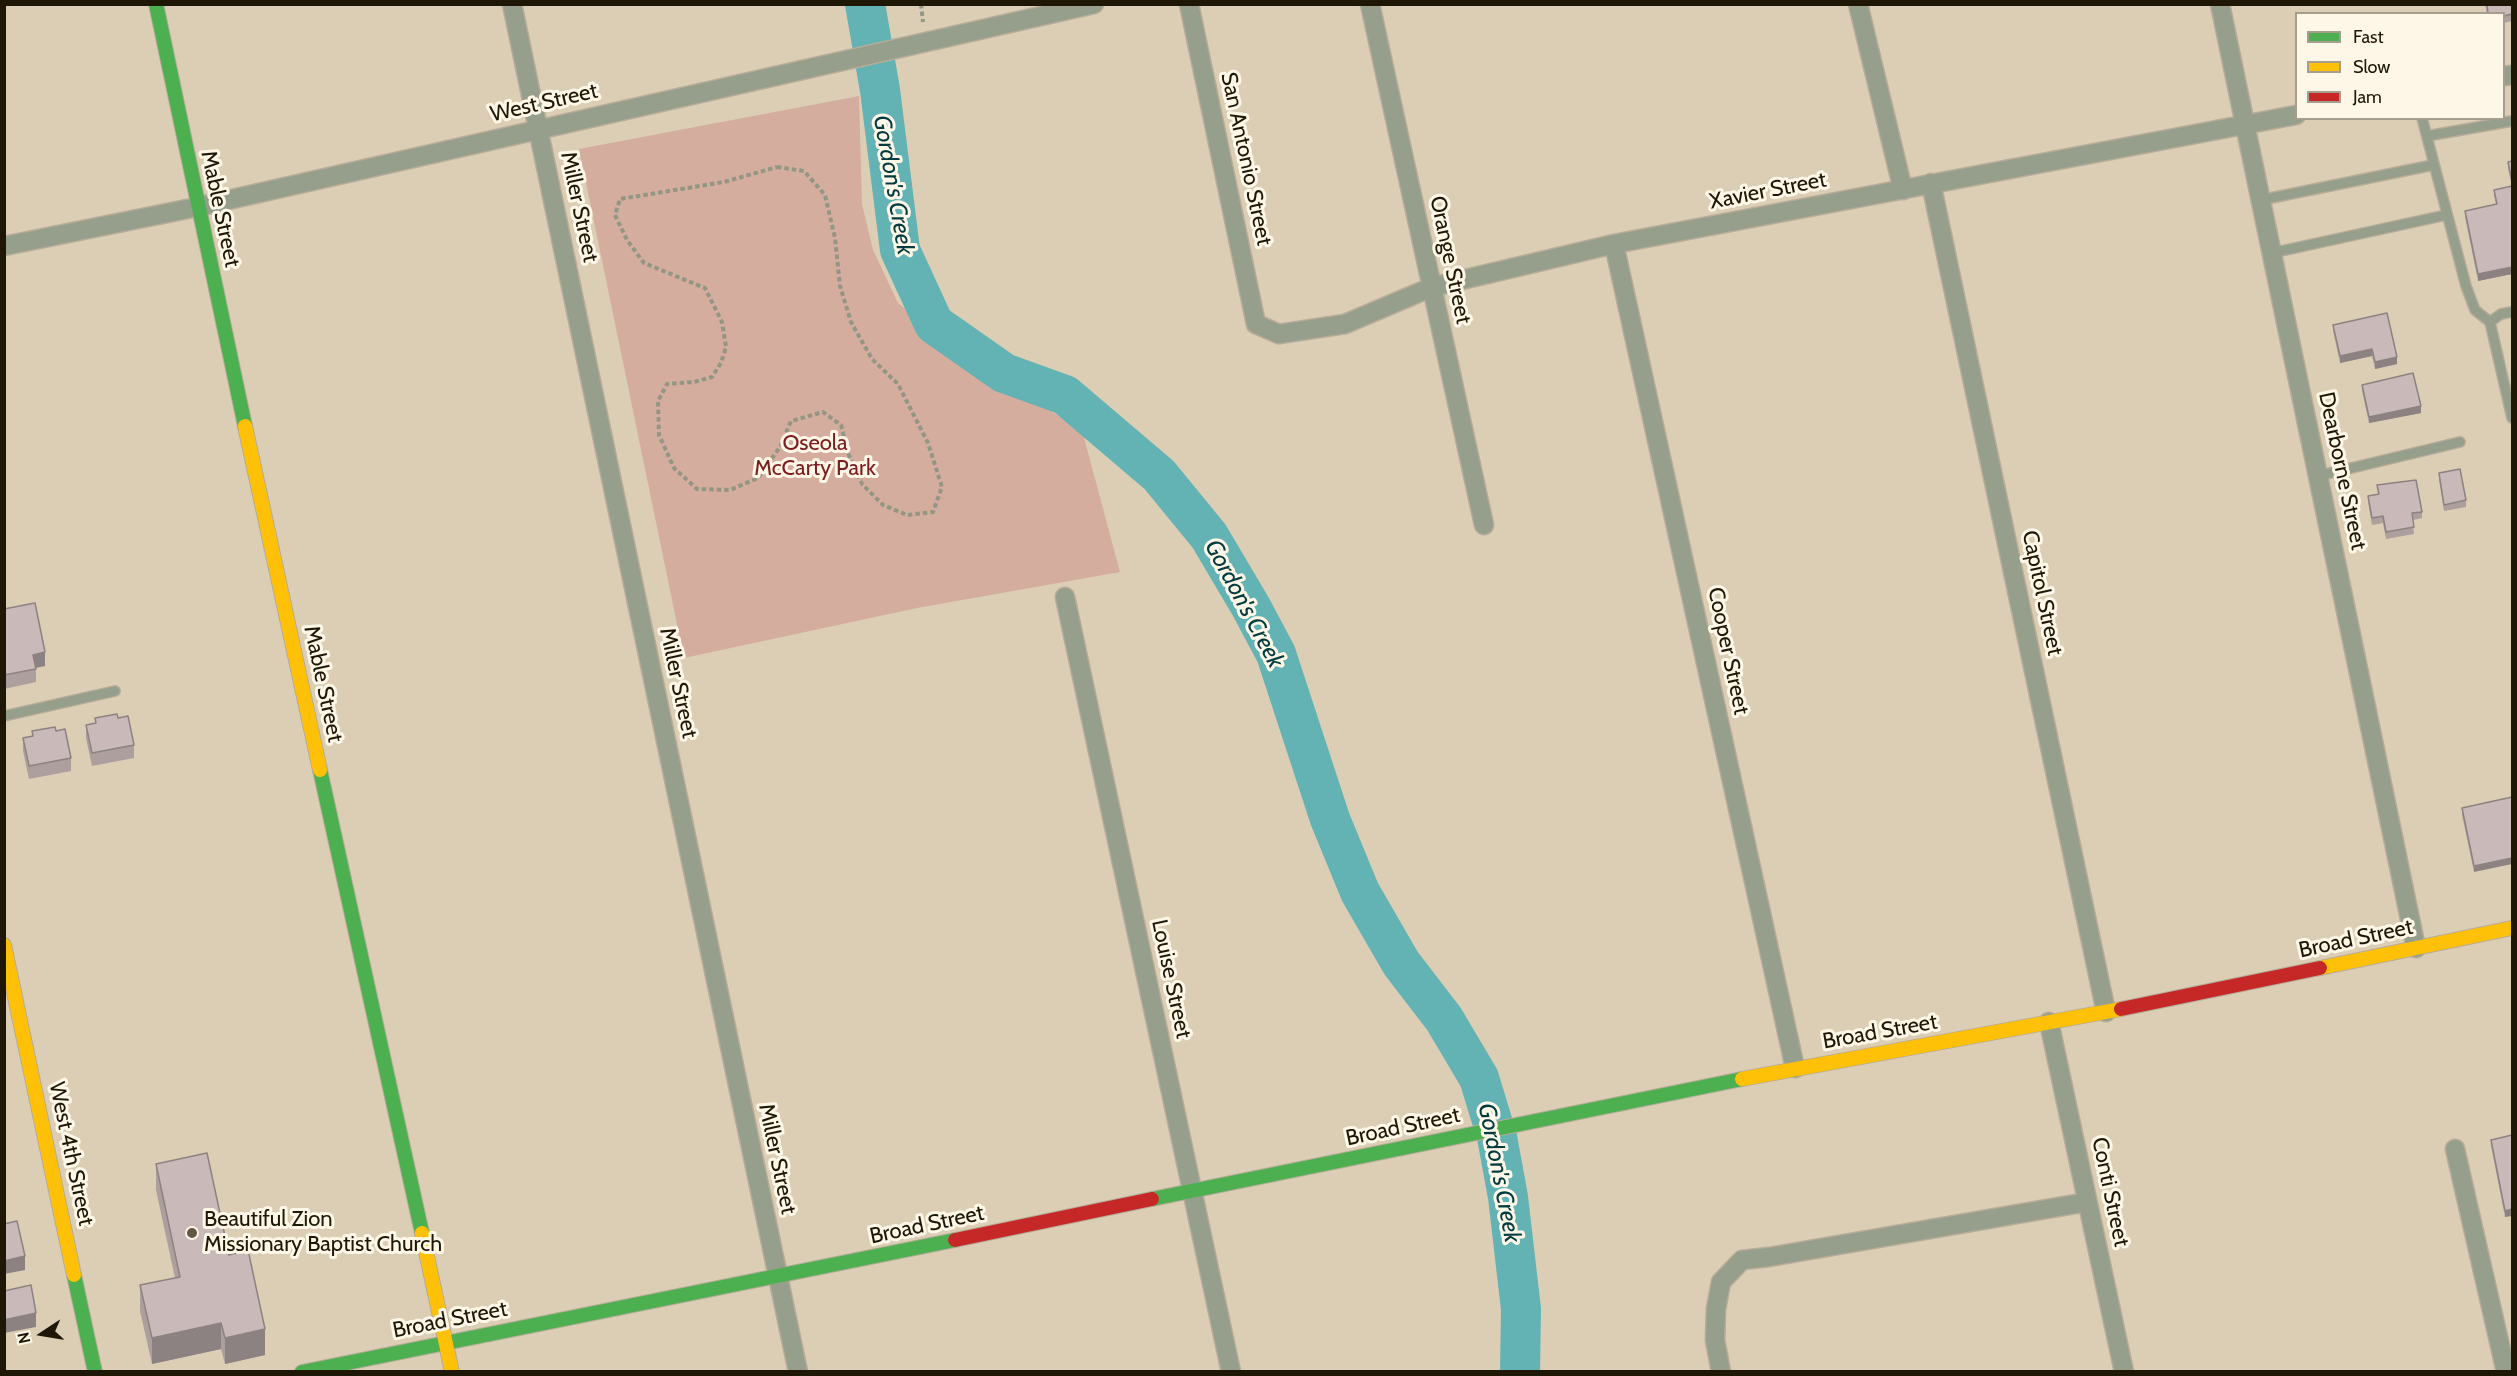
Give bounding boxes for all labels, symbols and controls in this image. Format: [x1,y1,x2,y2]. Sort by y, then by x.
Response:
legend [2295,12,2505,120]
text: Fast [2353,26,2384,48]
text: Slow [2353,56,2390,78]
street label: San Antonio Street [1215,70,1277,248]
street label: West Street [488,78,600,128]
text: Jam [2353,86,2382,108]
water label: Gordon's Creek [867,113,919,257]
street label: Mable Street [195,148,245,270]
street label: Miller Street [554,149,604,265]
street label: Xavier Street [1707,167,1829,215]
street label: Orange Street [1424,194,1476,326]
street label: Dearborne Street [2312,390,2372,552]
park label: Oseola McCarty Park [754,431,876,482]
street label: Capitol Street [2016,528,2068,658]
water label: Gordon's Creek [1198,535,1290,673]
street label: Cooper Street [1702,585,1754,717]
street label: Mable Street [298,623,348,745]
street label: Miller Street [653,625,703,741]
street label: Broad Street [2297,914,2415,964]
street label: Louise Street [1146,917,1196,1041]
street label: Broad Street [1821,1009,1939,1055]
street label: West 4th Street [43,1080,99,1228]
street label: Miller Street [752,1101,802,1217]
water label: Gordon's Creek [1471,1101,1527,1245]
street label: Broad Street [1344,1102,1462,1152]
street label: Conti Street [2086,1135,2134,1249]
street label: Broad Street [868,1200,986,1250]
place label: Beautiful Zion Missionary Baptist Church [204,1207,442,1258]
marker: Beautiful Zion Missionary Baptist Church [185,1226,199,1240]
street label: Broad Street [391,1296,509,1344]
north arrow [12,1304,72,1364]
text: N [13,1330,34,1345]

